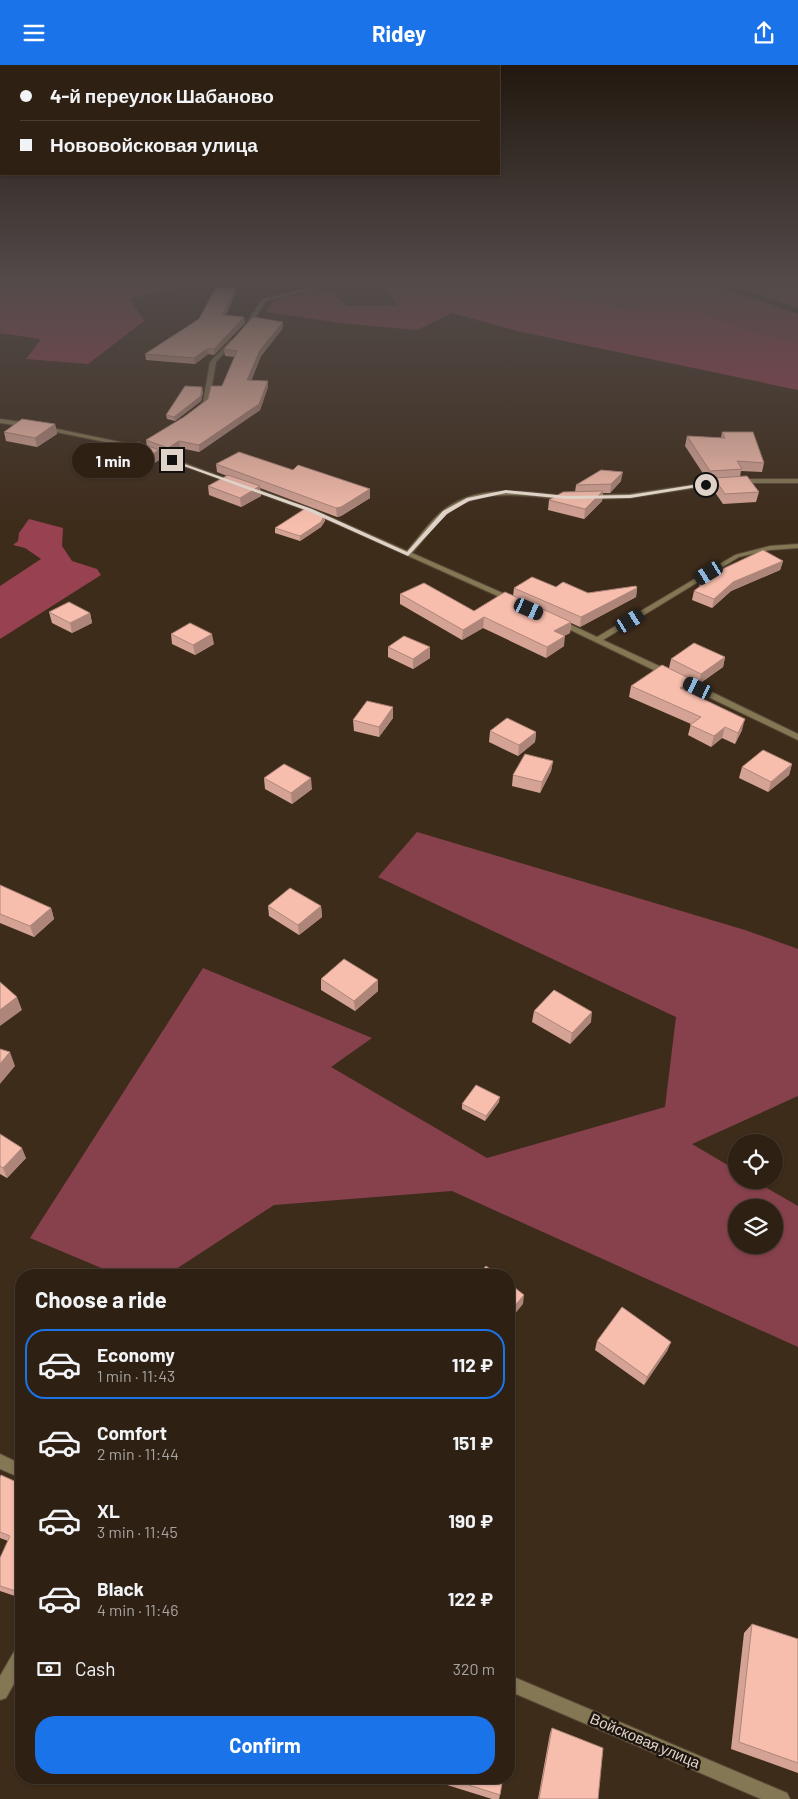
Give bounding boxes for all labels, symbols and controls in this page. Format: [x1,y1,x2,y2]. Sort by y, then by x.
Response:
icon: menu [20,19,48,47]
icon: share [750,19,778,47]
text: Ridey [372,20,426,46]
text: 4-й переулок Шабаново [50,84,274,107]
text: Нововойсковая улица [50,133,258,156]
callout: 1 min [72,443,154,477]
route end [161,449,183,471]
text: 1 min [95,451,131,470]
route start [695,474,717,496]
car [692,559,725,587]
car [512,596,545,622]
car [613,607,646,635]
car [681,675,714,701]
map controls [728,1134,783,1254]
button: locate [728,1134,783,1189]
button: layers [728,1199,783,1254]
text: Choose a ride [35,1286,167,1312]
icon: car [37,1342,82,1387]
text: Economy [97,1343,175,1366]
text: 112 ₽ [452,1353,493,1376]
text: 1 min · 11:43 [97,1366,175,1385]
icon: car [37,1420,82,1465]
text: Comfort [97,1421,167,1444]
text: 151 ₽ [452,1431,493,1454]
text: 2 min · 11:44 [97,1444,179,1463]
icon: car [37,1498,82,1543]
text: XL [97,1499,120,1522]
text: 190 ₽ [448,1509,493,1532]
text: 3 min · 11:45 [97,1522,178,1541]
icon: car [37,1576,82,1621]
text: Black [97,1577,144,1600]
text: 122 ₽ [448,1587,493,1610]
text: 4 min · 11:46 [97,1600,178,1619]
icon: cash [35,1655,63,1683]
text: Cash [75,1657,116,1680]
text: 320 m [453,1659,495,1678]
street label: Войсковая улица [588,1709,704,1772]
button: Confirm [35,1716,495,1774]

